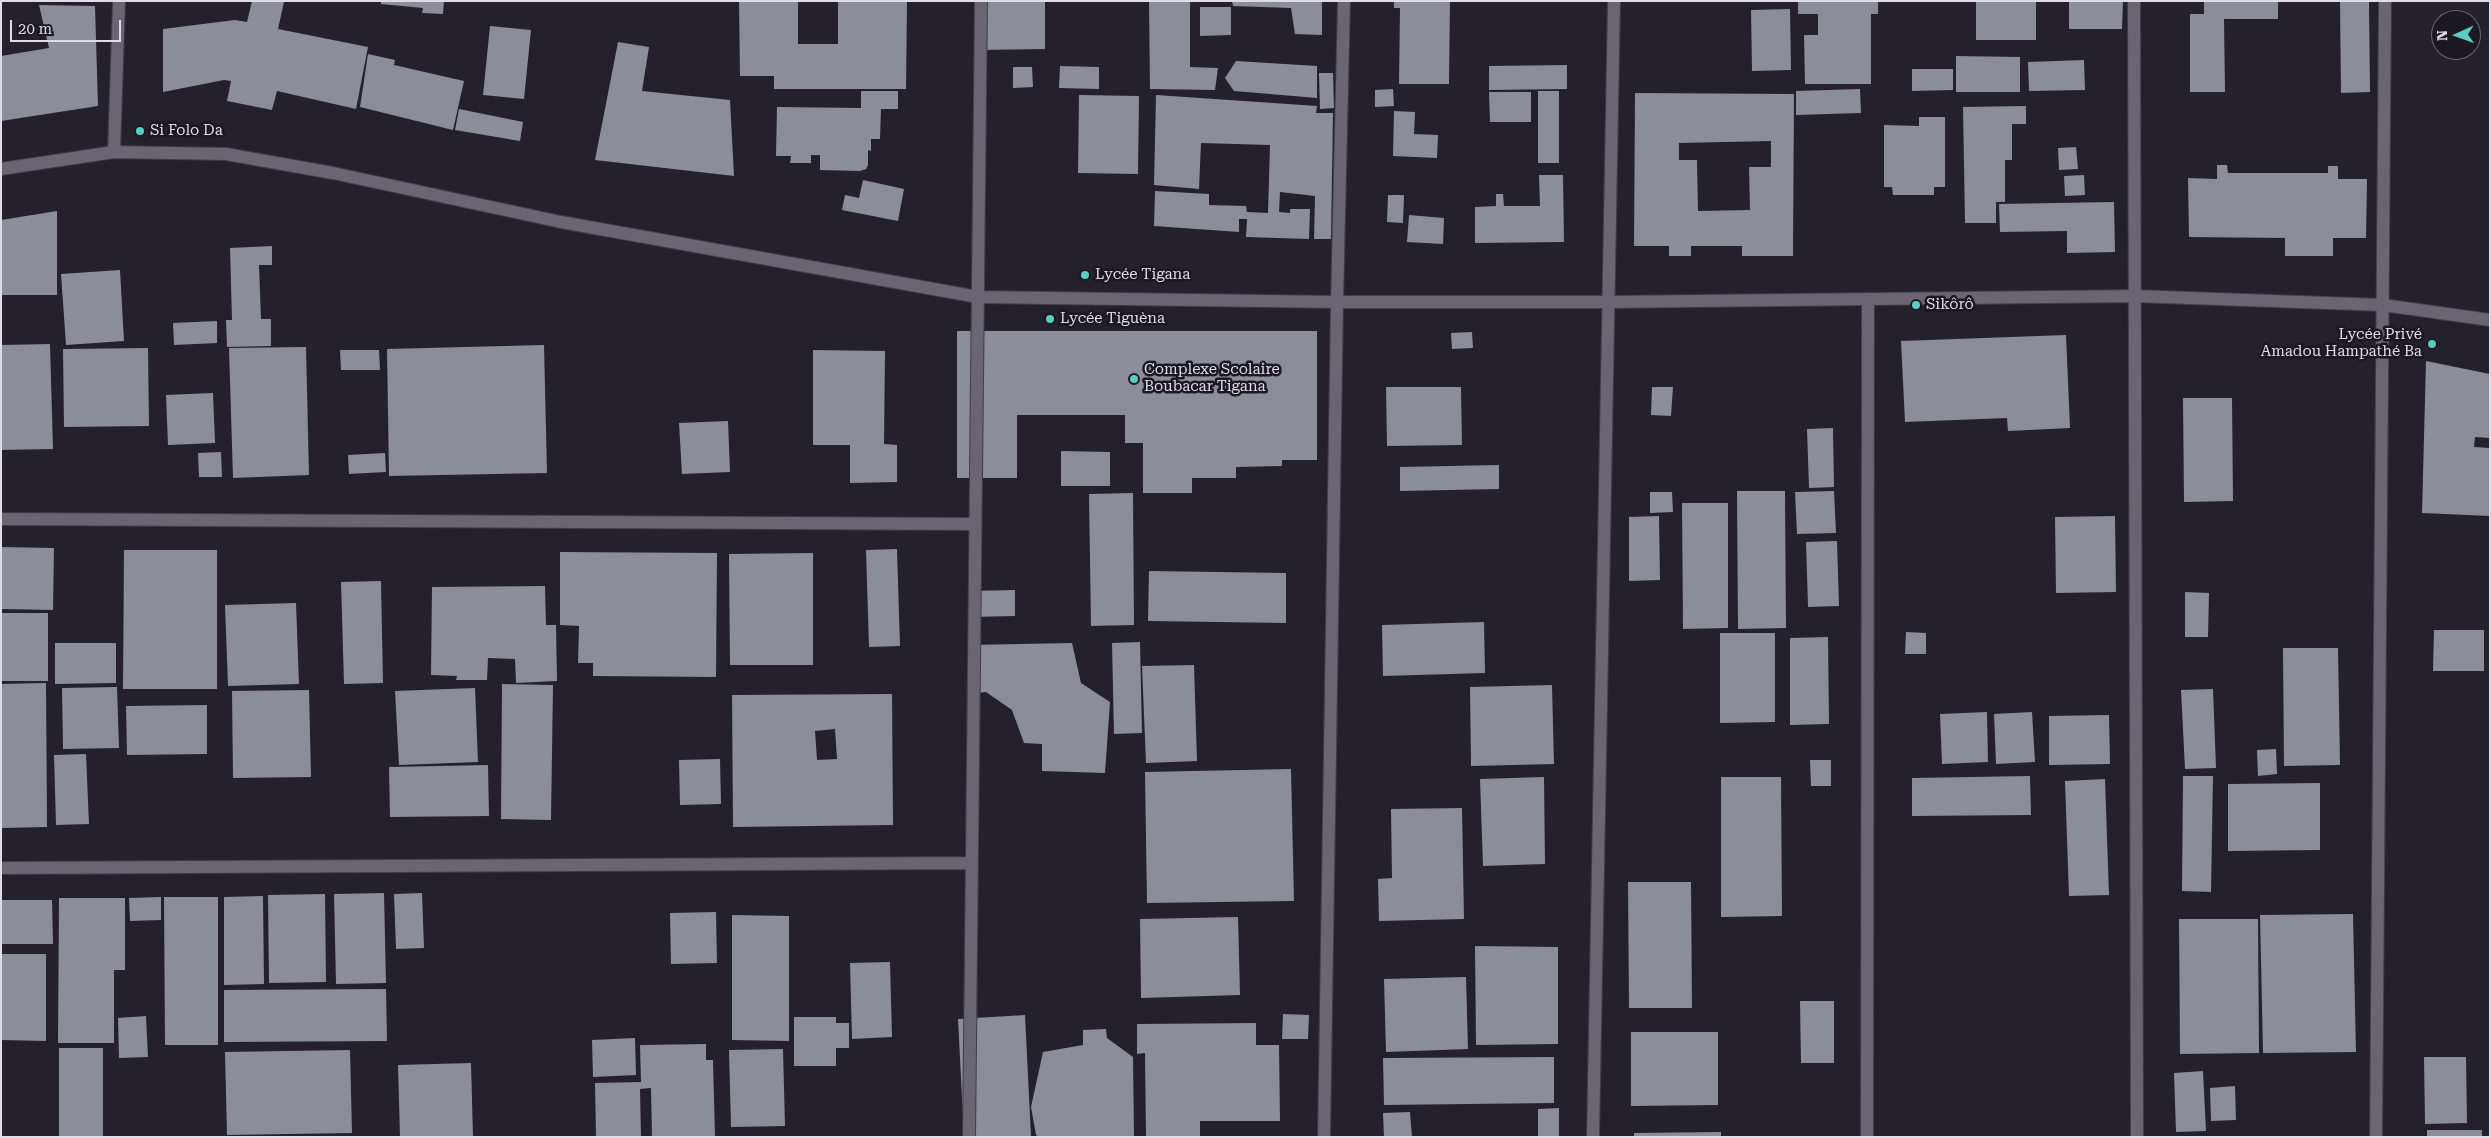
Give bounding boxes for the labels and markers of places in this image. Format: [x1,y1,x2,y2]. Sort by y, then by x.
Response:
place label: Si Folo Da [150,122,223,140]
marker: Si Folo Da [134,125,146,137]
place label: Lycée Tigana [1095,266,1190,284]
marker: Lycée Tigana [1079,269,1091,281]
place label: Sikôrô [1926,296,1974,314]
marker: Sikôrô [1910,299,1922,311]
place label: Lycée Tiguèna [1060,310,1165,328]
marker: Lycée Tiguèna [1044,313,1056,325]
place label: Lycée Privé Amadou Hampathé Ba [2261,326,2422,361]
marker: Lycée Privé Amadou Hampathé Ba [2426,338,2438,350]
place label: Complexe Scolaire Boubacar Tigana [1144,361,1280,396]
marker: Complexe Scolaire Boubacar Tigana [1128,373,1140,385]

